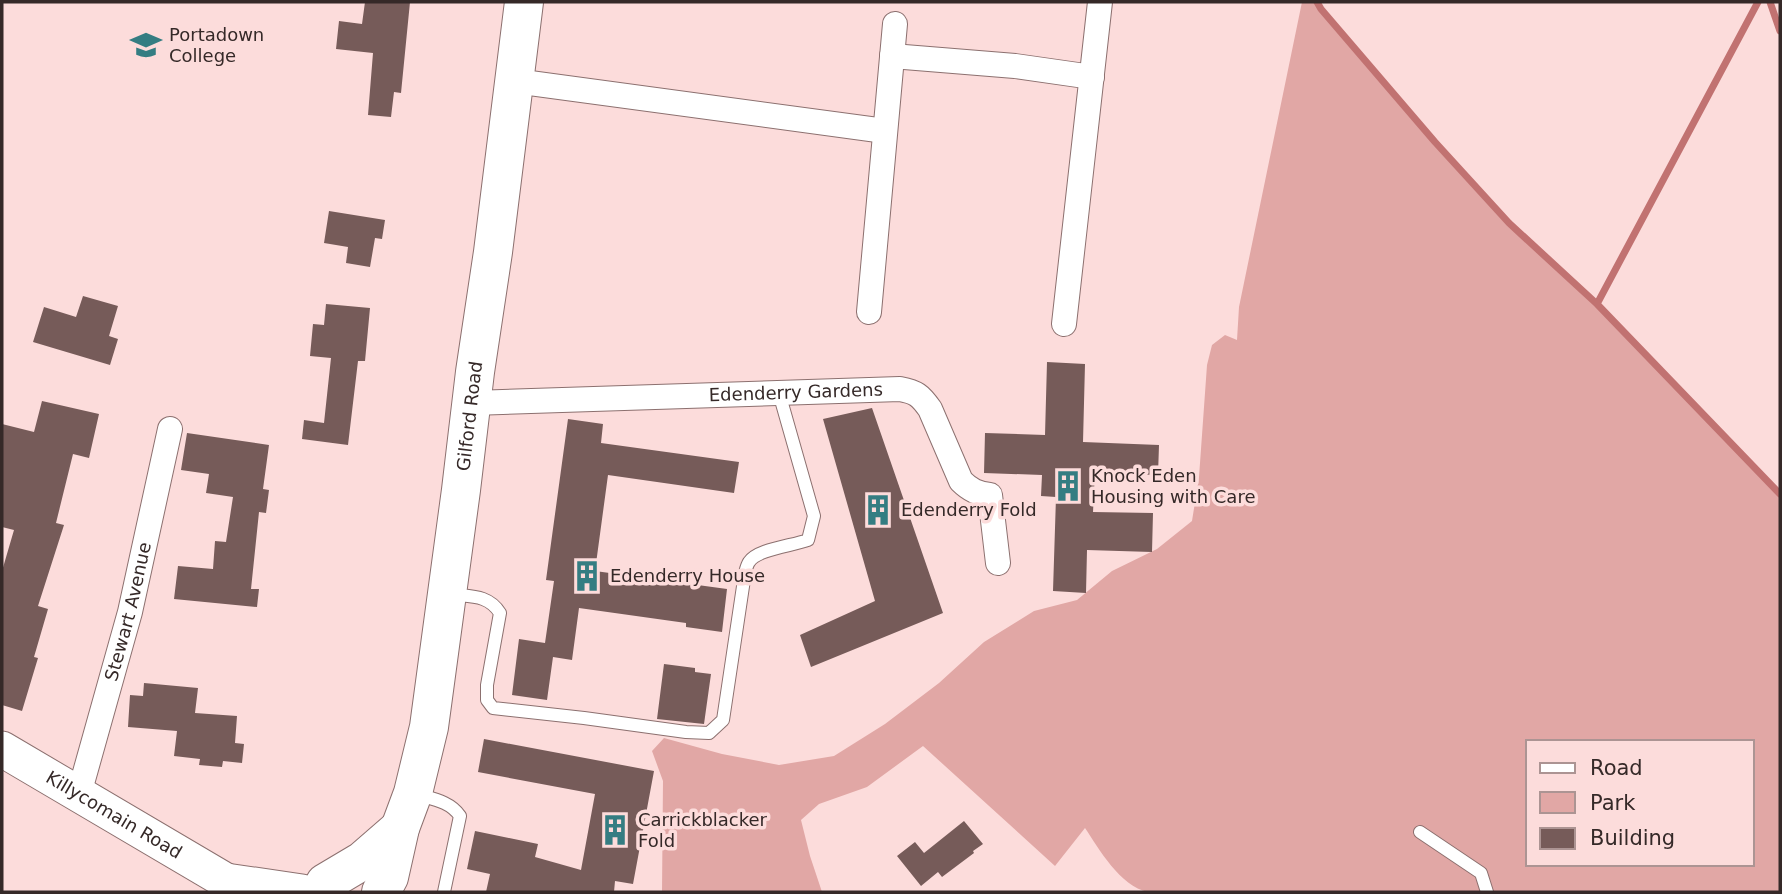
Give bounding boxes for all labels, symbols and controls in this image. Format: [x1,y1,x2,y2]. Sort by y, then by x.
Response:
place label: Portadown College [169,24,264,66]
school or university icon: Portadown College [129,28,163,62]
street label: Gilford Road [452,360,487,472]
street label: Edenderry Gardens [708,379,883,405]
place label: Knock Eden Housing with Care [1091,465,1255,507]
building icon: Knock Eden Housing with Care [1051,469,1085,503]
building icon: Edenderry Fold [861,493,895,527]
place label: Edenderry Fold [901,499,1037,520]
street label: Stewart Avenue [100,540,155,683]
building icon: Edenderry House [570,559,604,593]
place label: Edenderry House [610,565,765,586]
legend [1526,740,1754,866]
text: Road [1590,756,1643,780]
street label: Killycomain Road [42,766,186,863]
text: Park [1590,791,1636,815]
place label: Carrickblacker Fold [638,809,768,851]
building icon: Carrickblacker Fold [598,813,632,847]
text: Building [1590,826,1675,850]

